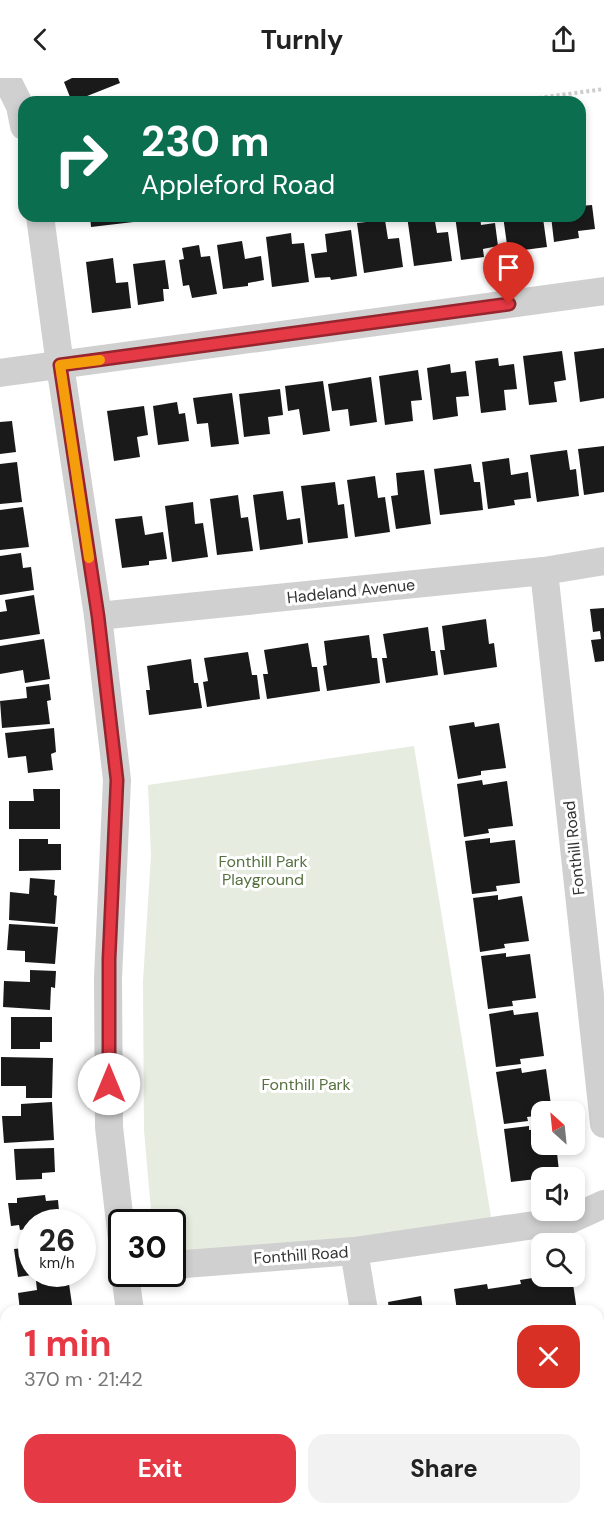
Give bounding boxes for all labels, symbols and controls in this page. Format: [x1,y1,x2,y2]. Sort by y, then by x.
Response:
text: Turnly [261,22,343,57]
icon: back [24,23,57,56]
icon: share [547,23,580,56]
text: 230 m [141,114,270,169]
icon: right [42,120,120,198]
text: Appleford Road [141,167,335,202]
pin [483,242,534,304]
icon: arrive [492,251,525,284]
street label: Hadeland Avenue [286,574,416,608]
street label: Fonthill Road [559,800,589,896]
park label: Fonthill Park Playground [218,851,308,890]
position arrow [77,1052,141,1116]
park label: Fonthill Park [261,1074,351,1095]
north arrow [531,1101,585,1155]
map controls [531,1101,585,1287]
button: sound [531,1167,585,1221]
speed limit sign: 30 [108,1209,186,1287]
text: 26 [39,1221,75,1260]
button: search [531,1233,585,1287]
street label: Fonthill Road [253,1241,349,1269]
text: km/h [39,1253,75,1273]
text: 1 min [24,1320,112,1367]
button: close [517,1325,580,1388]
text: 370 m · 21:42 [24,1366,143,1392]
button: Exit [24,1434,296,1503]
button: Share [308,1434,580,1503]

